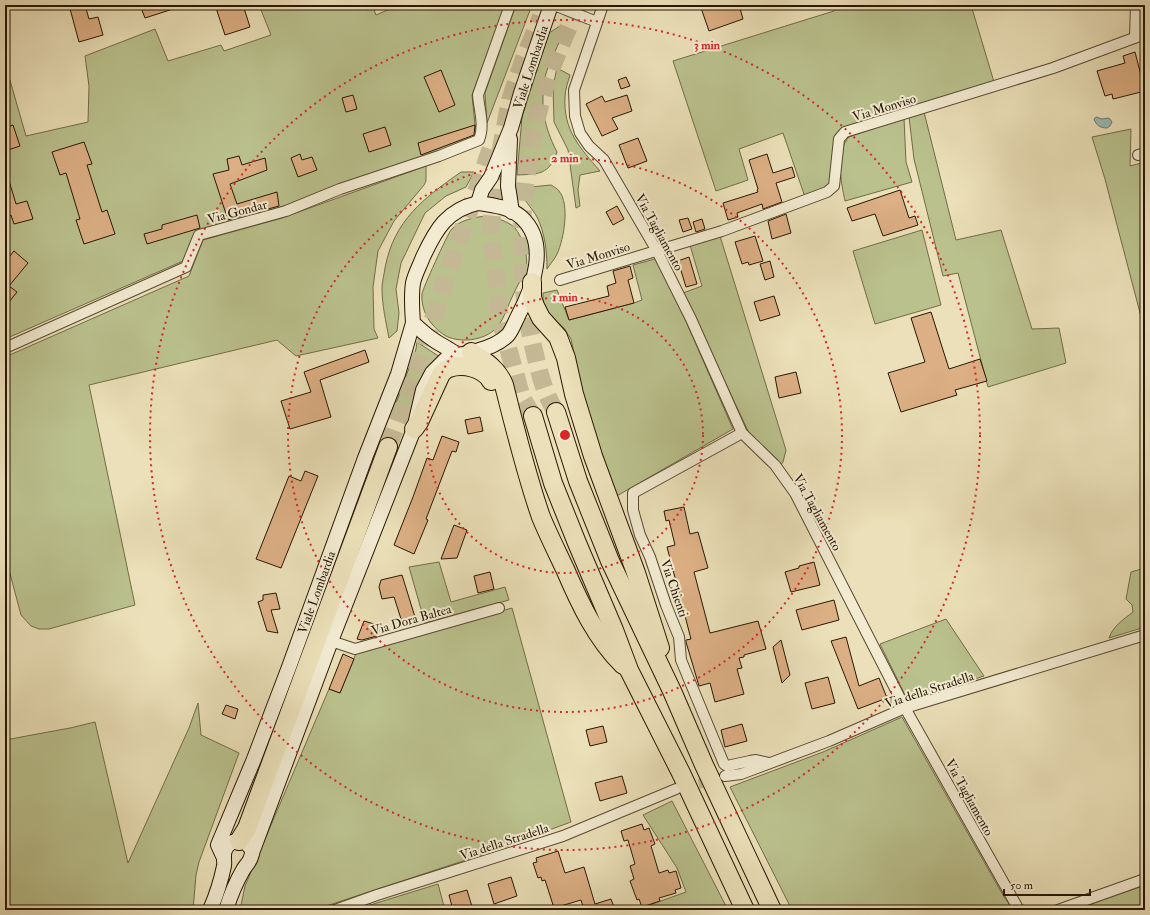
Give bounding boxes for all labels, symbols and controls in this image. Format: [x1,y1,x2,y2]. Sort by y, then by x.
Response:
street label: Viale Lombardia [510,23,552,111]
text: 3 min [694,38,721,53]
street label: Via Monviso [851,91,918,125]
text: 2 min [551,151,579,166]
street label: Via Tagliamento [631,191,687,274]
street label: Via Gondar [206,196,269,228]
street label: Via Monviso [565,239,632,273]
text: 1 min [552,290,579,305]
centre of rings [558,428,572,442]
street label: Via Tagliamento [789,471,845,554]
street label: Viale Lombardia [295,548,340,636]
street label: Via Chienti [657,557,692,620]
street label: Via Dora Baltea [369,601,454,639]
street label: Via della Stradella [883,668,976,712]
street label: Via Tagliamento [941,756,997,839]
street label: Via della Stradella [458,820,551,864]
scale bar [1004,871,1090,897]
text: 50 m [1010,878,1034,893]

